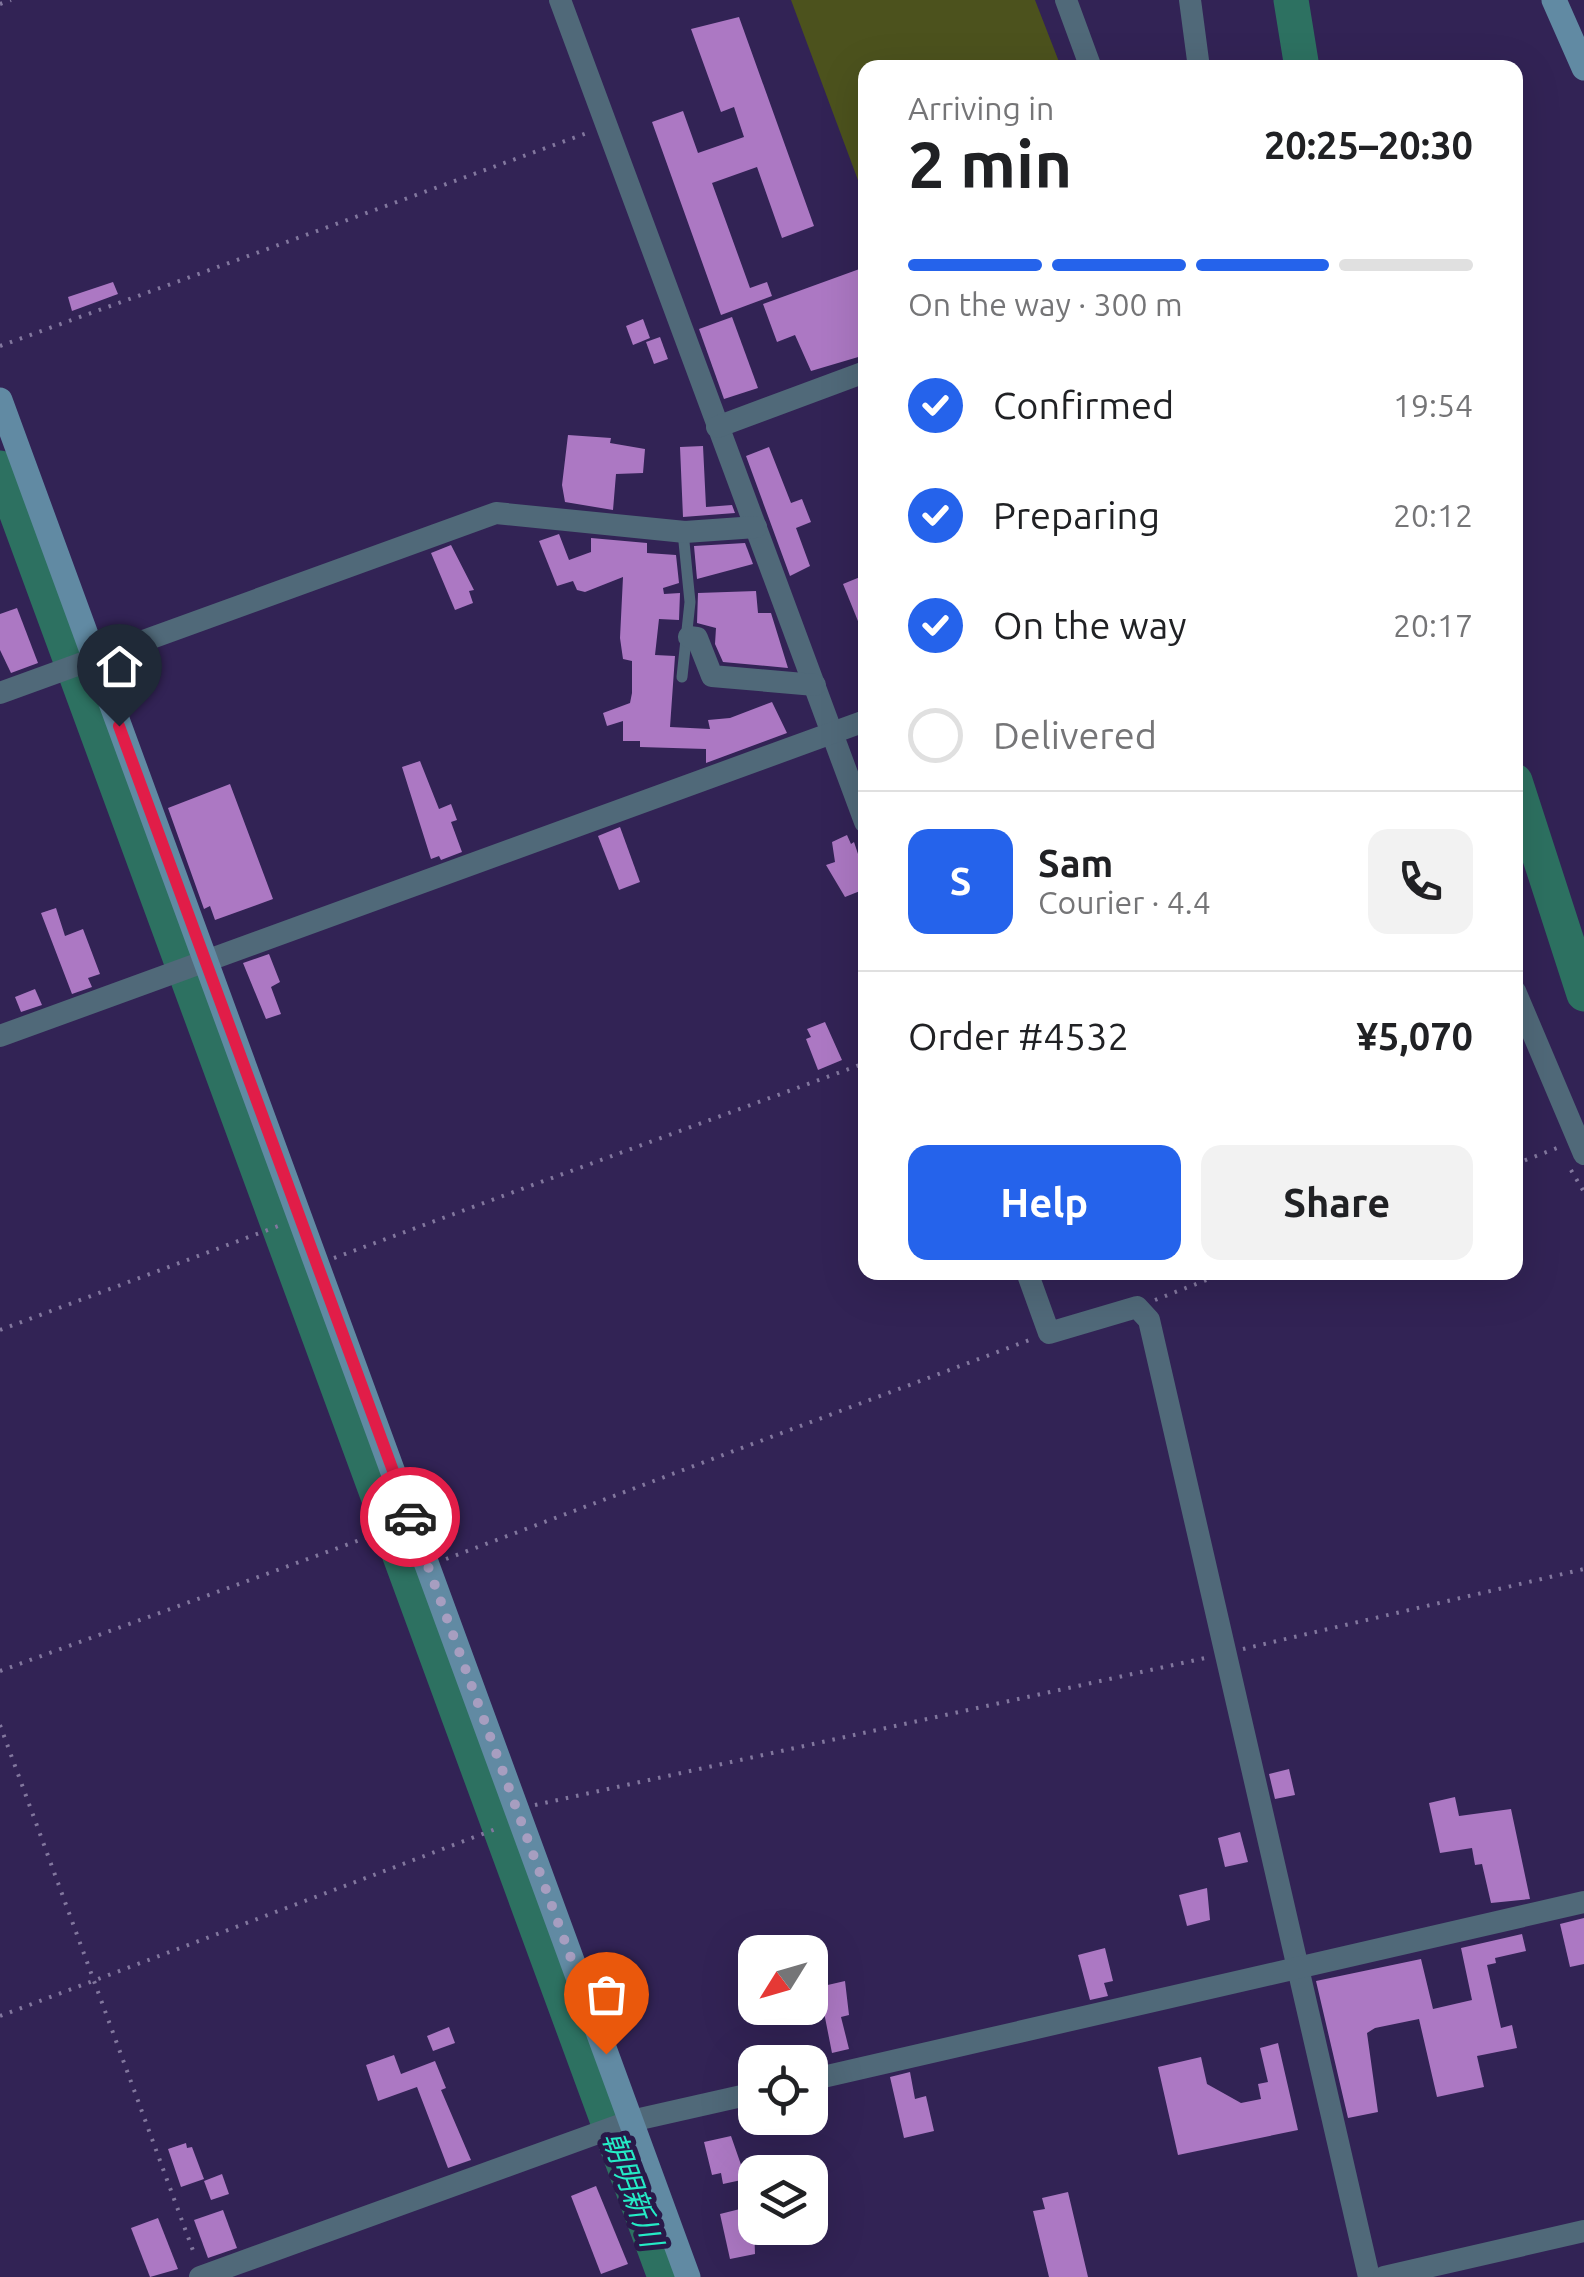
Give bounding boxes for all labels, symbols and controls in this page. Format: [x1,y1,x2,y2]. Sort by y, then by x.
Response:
text: Arriving in [908,90,1054,126]
text: 20:25–20:30 [1264,124,1473,166]
text: 2 min [908,127,1072,200]
text: On the way · 300 m [908,286,1183,322]
icon: check [908,378,963,433]
text: Confirmed [993,384,1174,426]
text: 19:54 [1393,387,1473,423]
icon: check [908,488,963,543]
text: Preparing [993,494,1160,536]
text: 20:12 [1393,497,1473,533]
icon: check [908,598,963,653]
text: On the way [993,604,1186,646]
text: 20:17 [1393,607,1473,643]
pin [77,624,162,727]
icon: home [92,639,147,694]
text: Delivered [993,714,1157,756]
button: phone [1368,829,1473,934]
text: Sam [1038,842,1113,884]
text: S [950,860,971,902]
text: Courier · 4.4 [1038,884,1211,920]
text: Order #4532 [908,1015,1129,1057]
text: ¥5,070 [1356,1015,1473,1057]
button: Help [908,1145,1181,1260]
button: Share [1201,1145,1473,1260]
courier [360,1467,460,1567]
icon: car [383,1490,438,1545]
north arrow [738,1935,828,2025]
map controls [738,1935,828,2245]
pin [564,1952,649,2055]
icon: bag [579,1967,634,2022]
button: locate [738,2045,828,2135]
water label: 朝明新川 [597,2127,671,2254]
button: layers [738,2155,828,2245]

